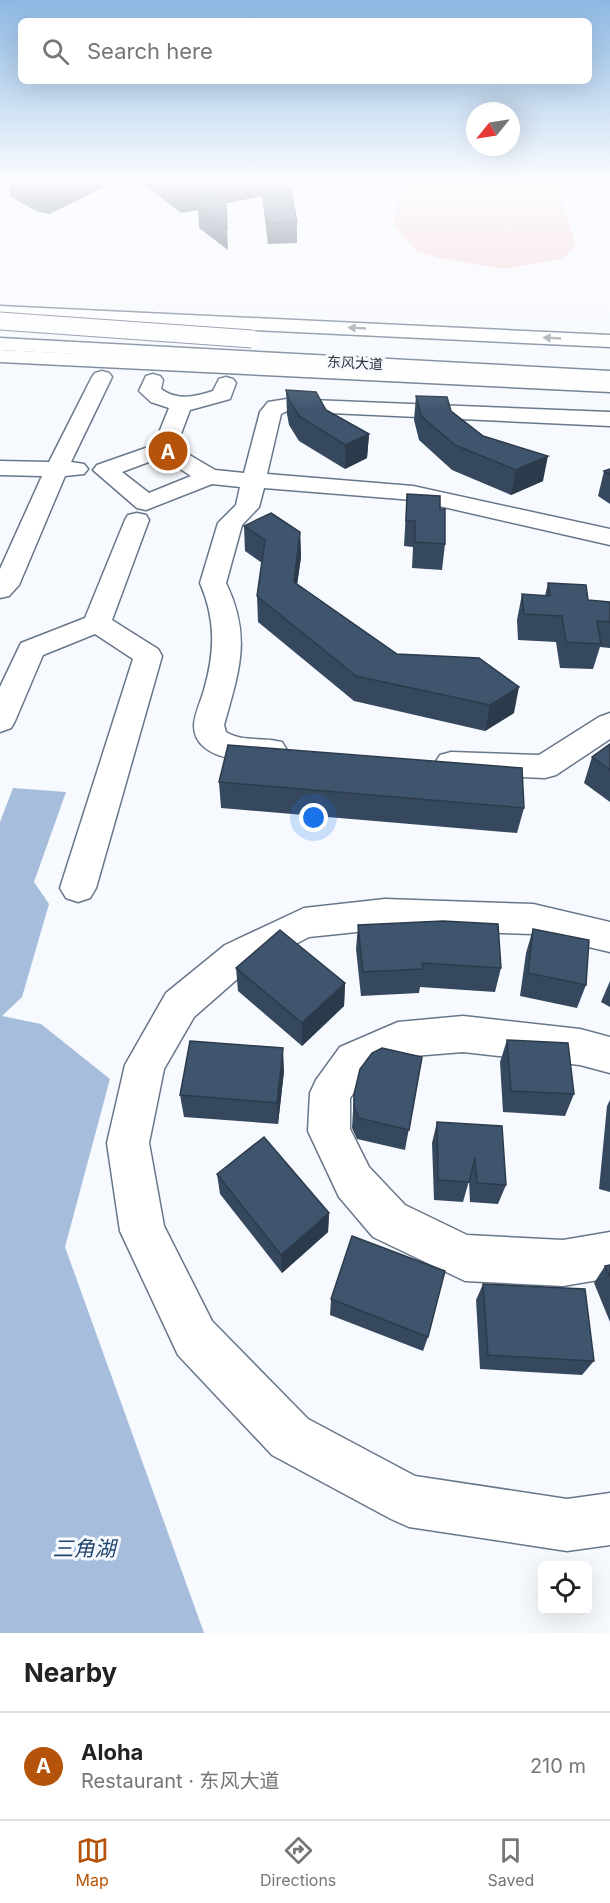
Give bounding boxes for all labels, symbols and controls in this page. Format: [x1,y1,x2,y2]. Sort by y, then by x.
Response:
search box [18,18,592,84]
icon: search [39,35,72,68]
text: Search here [87,38,213,64]
north arrow [466,102,520,156]
one-way arrow [347,324,366,333]
one-way arrow [542,333,561,342]
street label: 东风大道 [327,353,383,372]
pin: A [148,428,188,474]
your location [299,803,328,832]
water label: 三角湖 [53,1536,118,1561]
map controls [538,1561,592,1615]
button: locate [538,1561,592,1615]
text: Nearby [24,1657,117,1688]
text: Aloha [81,1739,143,1765]
text: A [36,1754,51,1778]
text: 210 m [530,1754,586,1778]
text: Restaurant · 东风大道 [81,1769,280,1793]
tab: Map [76,1834,109,1890]
tab: Directions [260,1834,336,1890]
tab: Saved [488,1834,534,1890]

